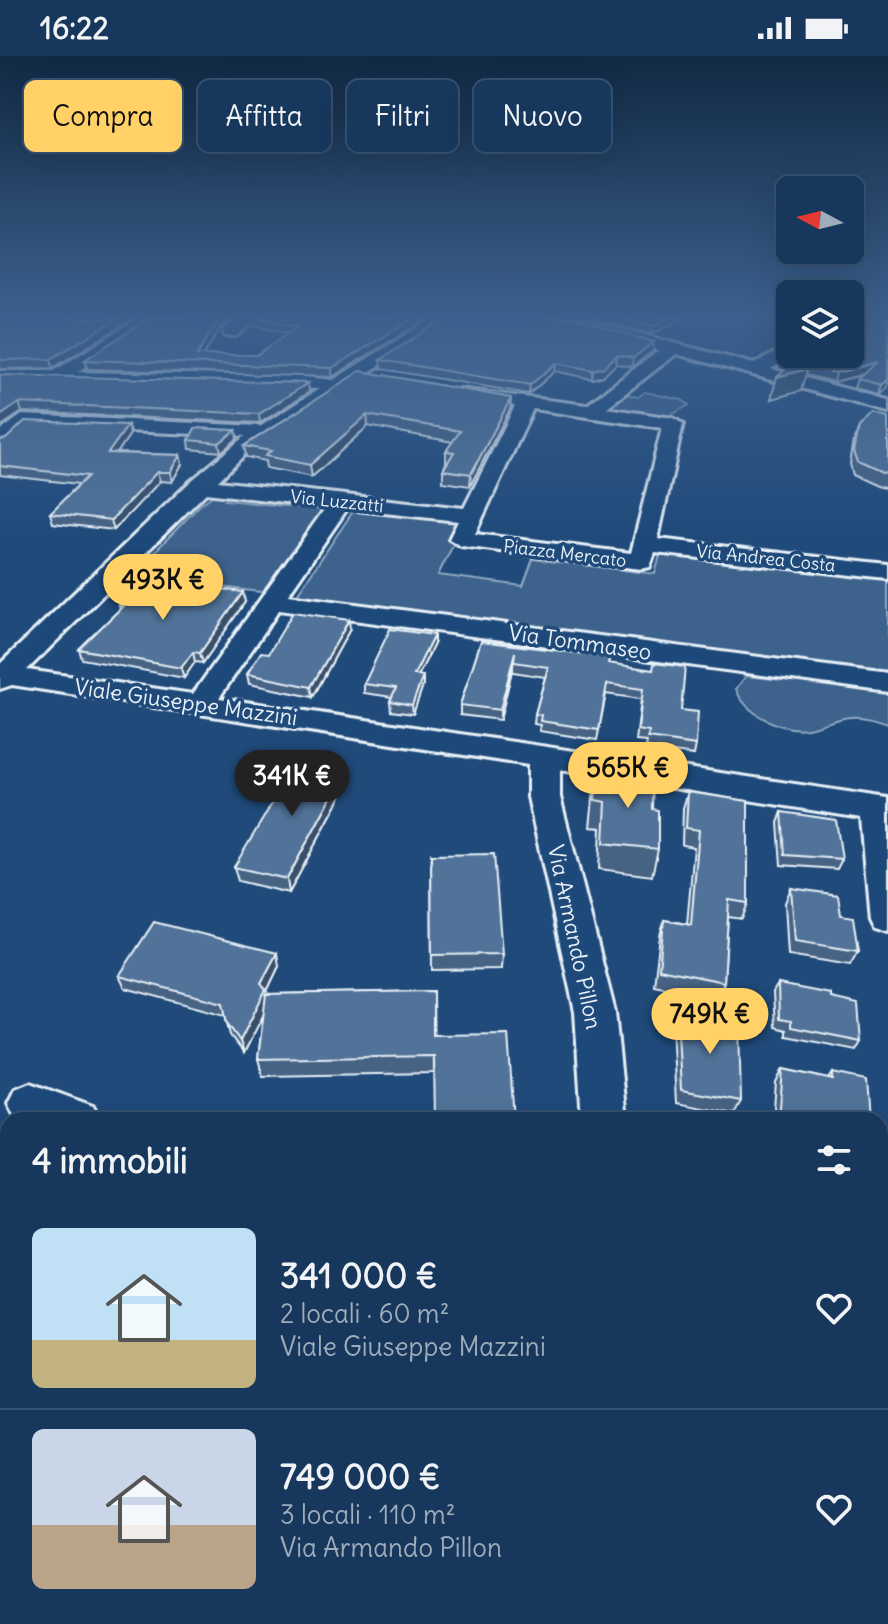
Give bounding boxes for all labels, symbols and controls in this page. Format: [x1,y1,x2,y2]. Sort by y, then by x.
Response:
text: 16:22 [40,9,109,47]
chip: Compra [24,80,182,152]
chip: Affitta [198,80,331,152]
chip: Filtri [347,80,458,152]
chip: Nuovo [474,80,611,152]
north arrow [776,176,864,264]
map controls [776,176,864,368]
button: layers [776,280,864,368]
street label: Via Luzzatti [289,485,385,517]
street label: Piazza Mercato [502,534,628,572]
street label: Via Andrea Costa [695,539,837,577]
pin: 493K € [98,554,228,622]
text: 493K € [121,563,205,596]
street label: Via Tommaseo [507,618,653,666]
street label: Viale Giuseppe Mazzini [73,672,299,732]
pin: 565K € [563,742,693,810]
pin: 341K € [227,750,357,818]
text: 565K € [586,751,670,784]
text: 341K € [253,759,331,792]
street label: Via Armando Pillon [542,842,608,1032]
pin: 749K € [645,988,775,1056]
text: 749K € [669,997,751,1030]
icon: filters [812,1138,856,1182]
text: 4 immobili [32,1139,188,1182]
text: 341 000 € [280,1254,437,1297]
icon: home [96,1260,192,1356]
icon: heart [812,1286,856,1330]
text: 2 locali · 60 m² [280,1297,449,1330]
text: Viale Giuseppe Mazzini [280,1330,546,1363]
text: 749 000 € [280,1455,440,1498]
icon: home [96,1461,192,1557]
icon: heart [812,1487,856,1531]
text: 3 locali · 110 m² [280,1498,456,1531]
text: Via Armando Pillon [280,1531,502,1564]

